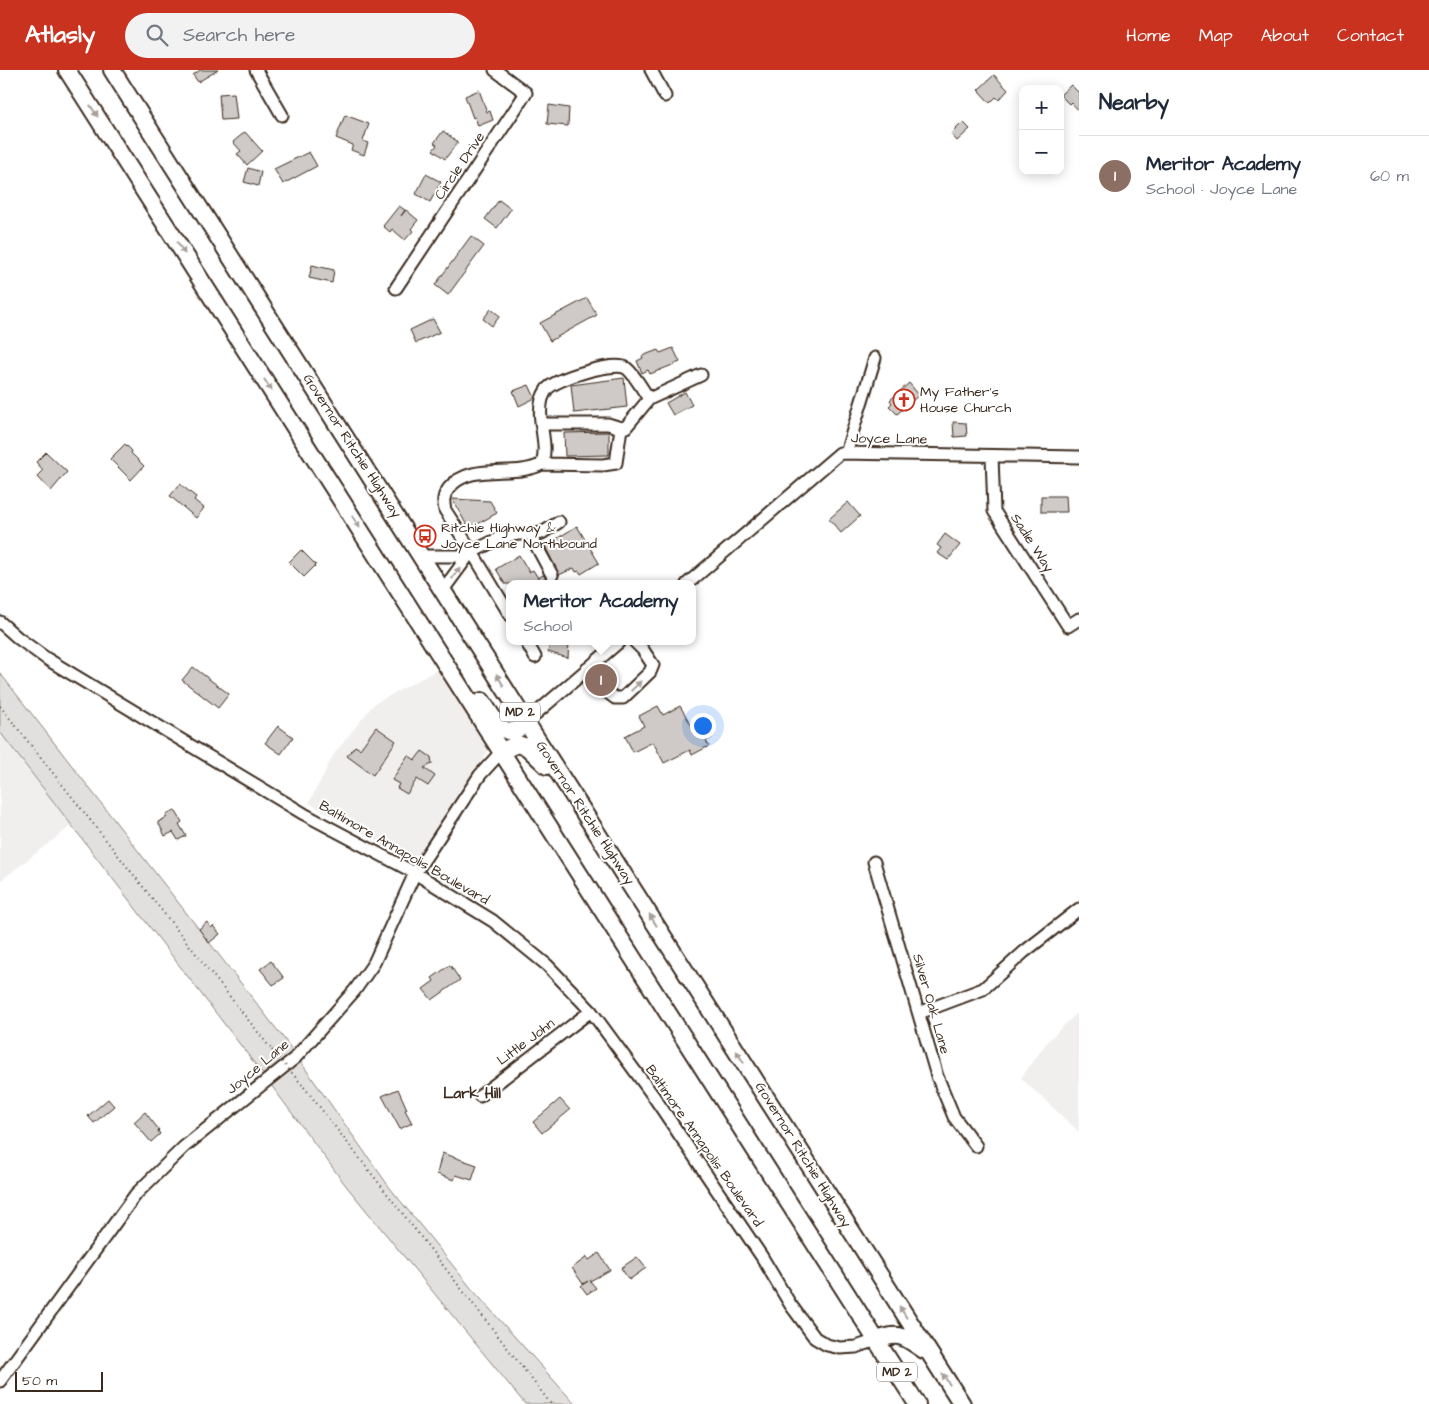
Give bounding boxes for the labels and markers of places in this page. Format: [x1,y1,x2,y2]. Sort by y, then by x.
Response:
place label: My Father's House Church [920,382,1011,418]
church icon: My Father's House Church [892,388,916,412]
place label: Ritchie Highway & Joyce Lane Northbound [441,518,597,554]
bus stop icon: Ritchie Highway & Joyce Lane Northbound [413,524,437,548]
pin: 1 [585,661,617,699]

